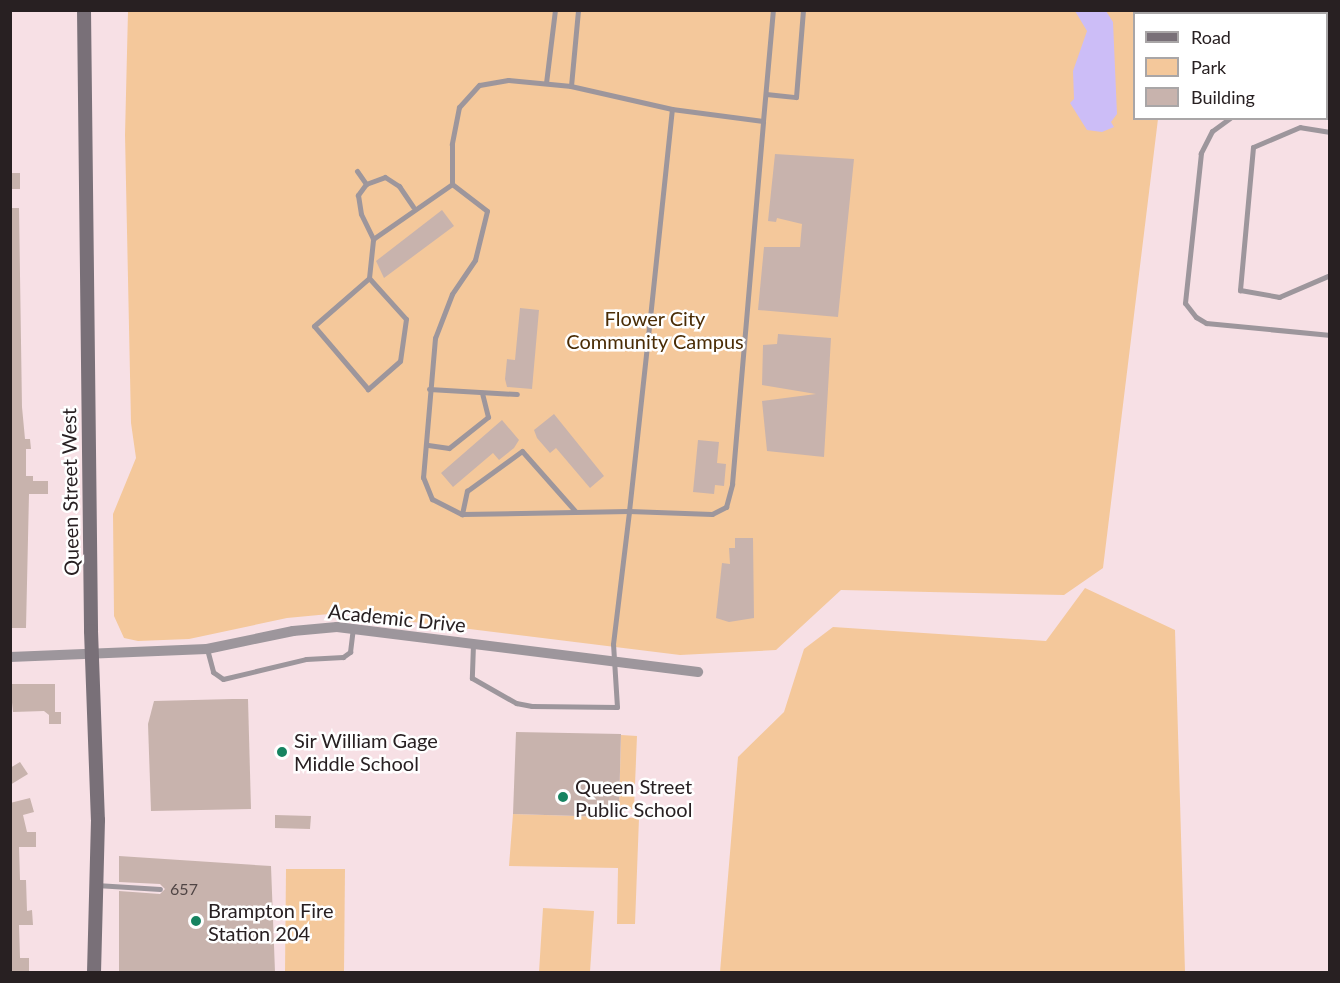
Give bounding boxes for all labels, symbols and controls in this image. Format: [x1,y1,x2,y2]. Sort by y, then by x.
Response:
legend [1133,12,1328,120]
text: Road [1191,26,1231,48]
text: Park [1191,56,1226,78]
text: Building [1191,86,1255,108]
park label: Flower City Community Campus [566,306,744,353]
street label: Queen Street West [57,408,83,576]
street label: Academic Drive [327,599,467,637]
place label: Sir William Gage Middle School [294,728,438,775]
marker: Sir William Gage Middle School [275,745,289,759]
place label: Queen Street Public School [575,774,692,821]
marker: Queen Street Public School [556,790,570,804]
house number: 657 [170,879,198,899]
place label: Brampton Fire Station 204 [208,898,334,945]
marker: Brampton Fire Station 204 [189,914,203,928]

